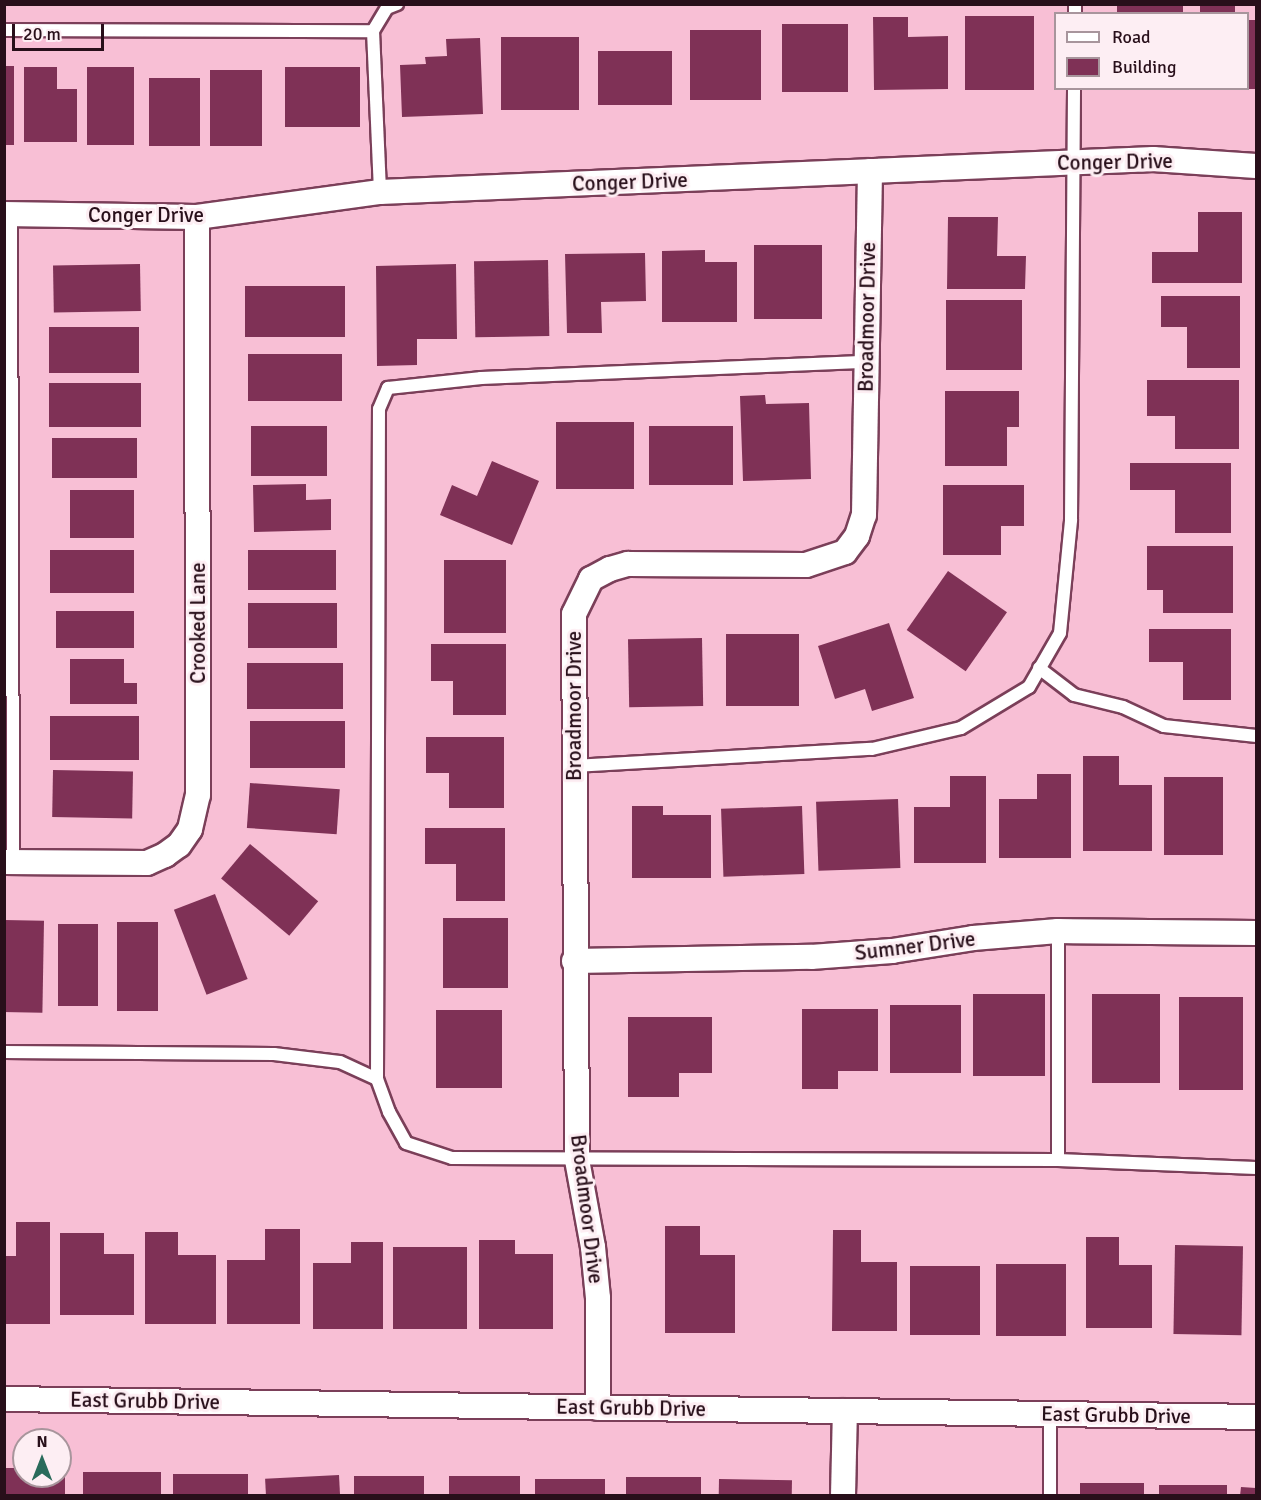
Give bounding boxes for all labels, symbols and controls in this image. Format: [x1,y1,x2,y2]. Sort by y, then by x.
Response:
scale bar [15,12,106,50]
legend [1054,12,1249,90]
text: 20 m [23,23,61,45]
text: Road [1112,26,1151,48]
text: Building [1112,56,1176,78]
street label: Conger Drive [1057,148,1173,176]
street label: Conger Drive [572,167,688,197]
street label: Conger Drive [88,202,204,228]
street label: Broadmoor Drive [853,242,881,392]
street label: Crooked Lane [185,562,211,684]
street label: Broadmoor Drive [561,631,587,781]
street label: Sumner Drive [853,926,977,966]
street label: Broadmoor Drive [565,1133,609,1285]
street label: East Grubb Drive [70,1387,220,1415]
street label: East Grubb Drive [556,1394,706,1422]
street label: East Grubb Drive [1041,1401,1191,1429]
north arrow [12,1428,72,1488]
text: N [36,1432,48,1452]

